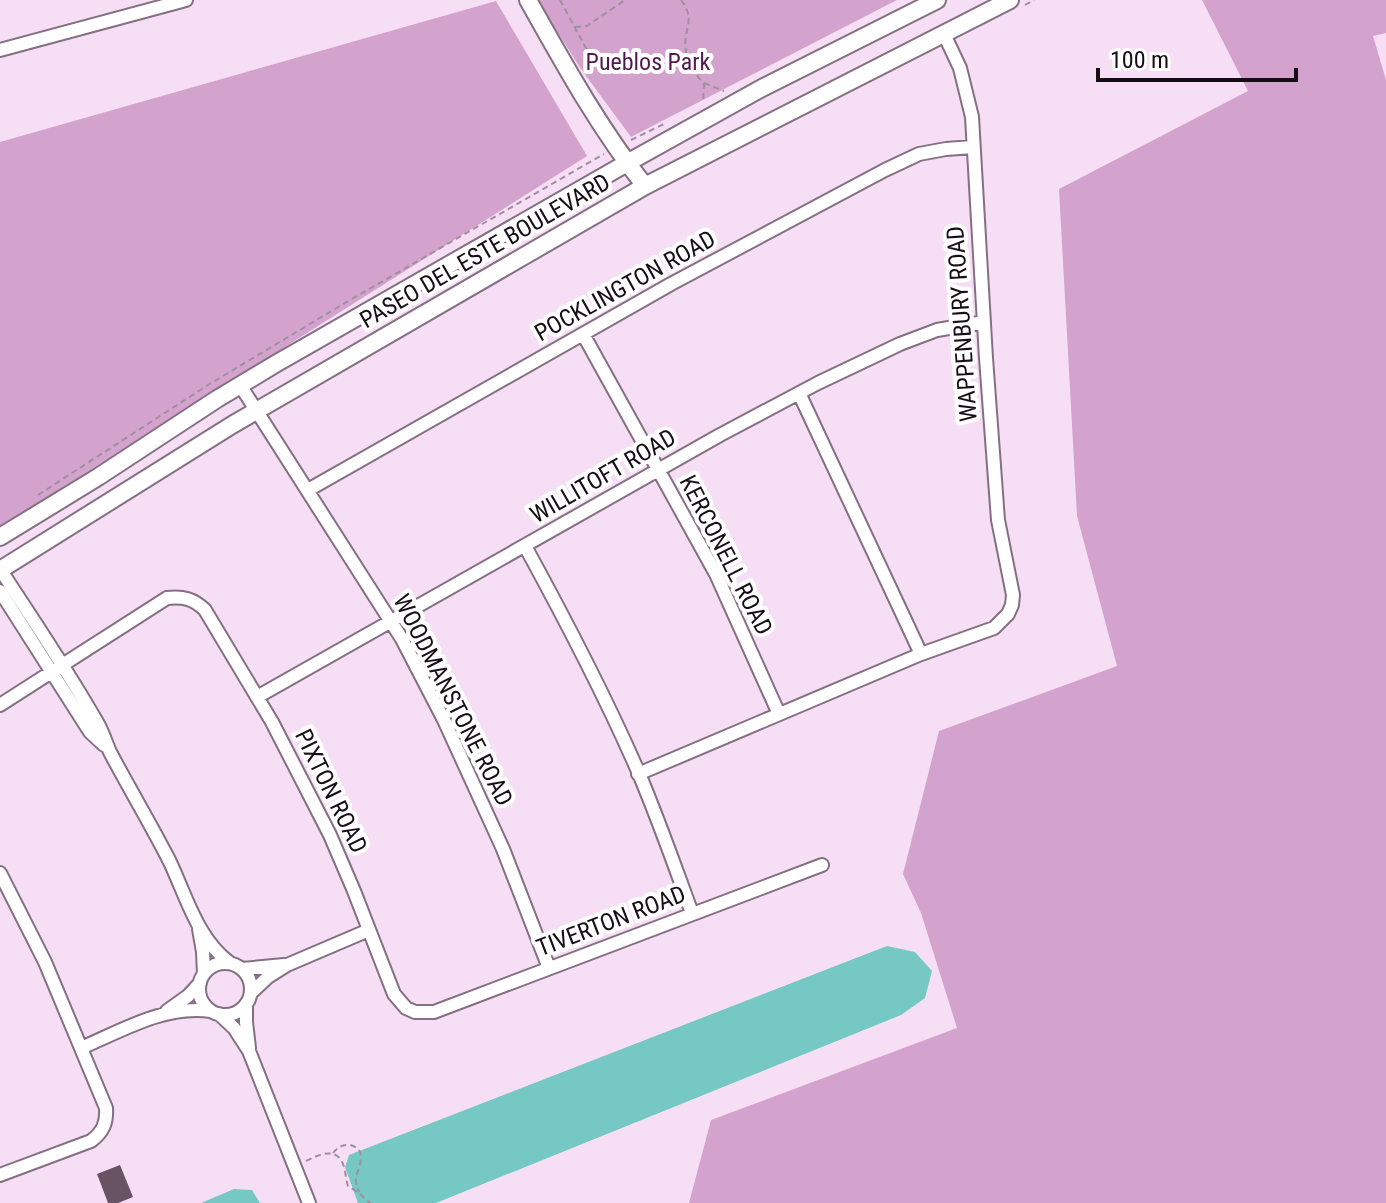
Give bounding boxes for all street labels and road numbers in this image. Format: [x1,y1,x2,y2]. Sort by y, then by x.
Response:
street label: PASEO DEL ESTE BOULEVARD [355,168,615,334]
street label: POCKLINGTON ROAD [530,225,720,347]
street label: WAPPENBURY ROAD [941,225,983,423]
street label: WILLITOFT ROAD [525,423,681,529]
street label: KERCONELL ROAD [674,471,778,639]
street label: WOODMANSTONE ROAD [387,590,519,810]
street label: PIXTON ROAD [289,725,373,857]
street label: TIVERTON ROAD [533,880,689,962]

